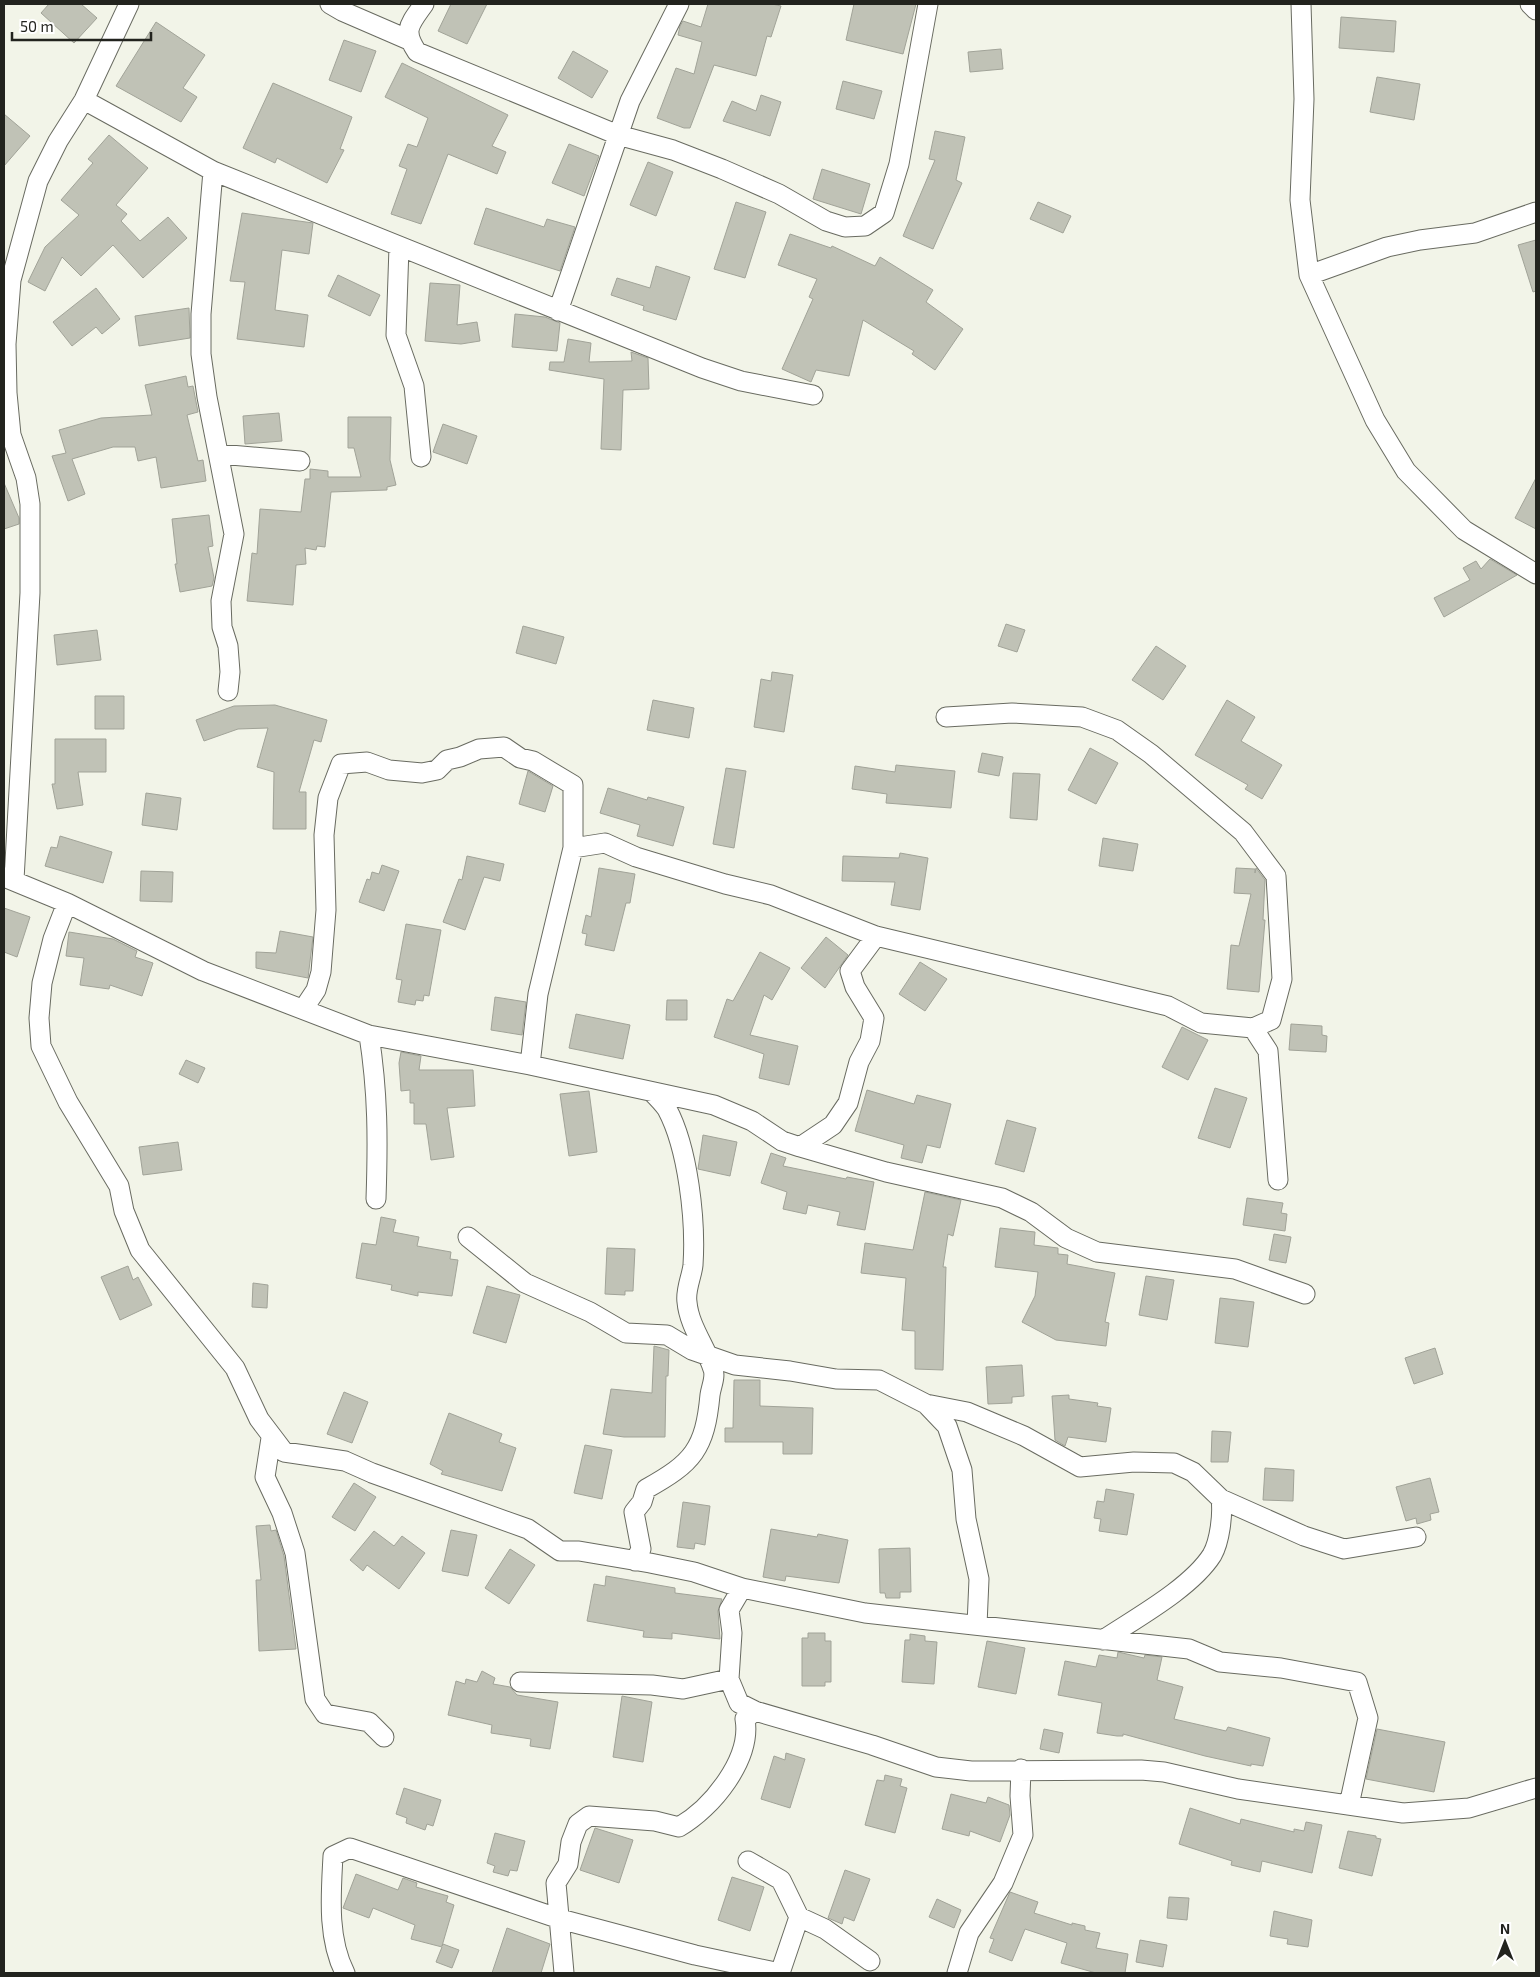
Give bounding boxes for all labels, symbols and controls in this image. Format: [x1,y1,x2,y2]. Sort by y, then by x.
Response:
scale bar [12,10,151,42]
text: 50 m [20,17,54,35]
north arrow [1480,1917,1530,1967]
text: N [1500,1920,1510,1937]

